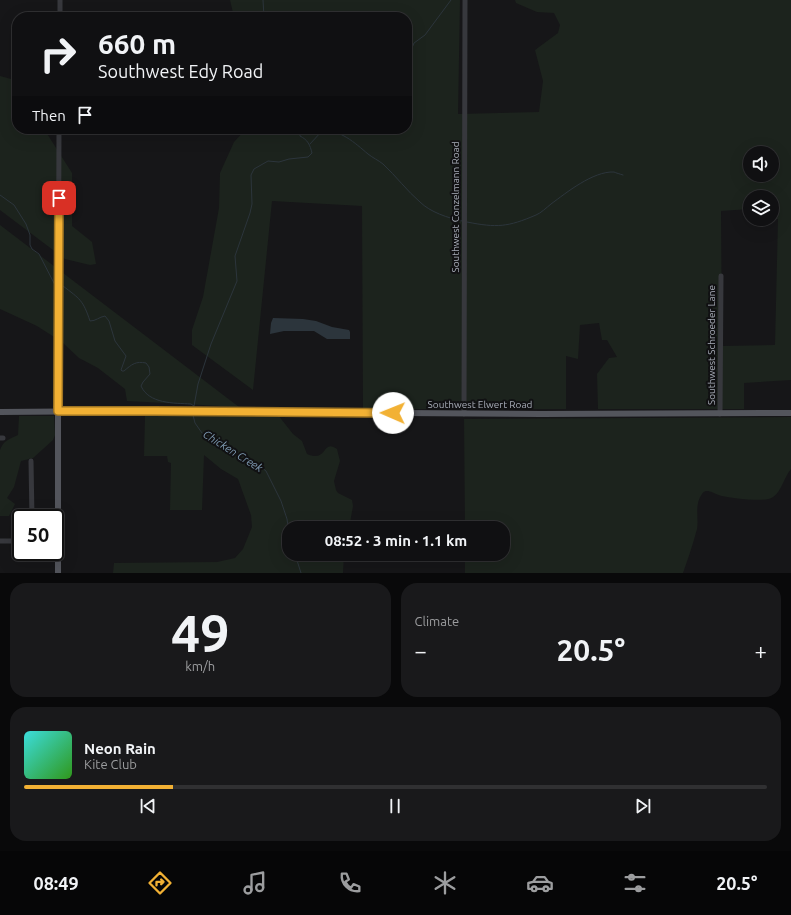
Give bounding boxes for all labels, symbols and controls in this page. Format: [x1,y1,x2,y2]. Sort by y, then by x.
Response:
icon: right [32,28,84,80]
text: 660 m [98,28,176,59]
text: Southwest Edy Road [98,61,263,81]
icon: arrive [74,104,96,126]
text: Then [32,107,66,124]
street label: Southwest Conzelmann Road [450,141,461,273]
map controls [743,146,779,226]
button: sound [743,146,779,182]
pin [42,181,76,215]
icon: arrive [48,187,70,209]
button: layers [743,190,779,226]
street label: Southwest Schroeder Lane [706,285,717,405]
position arrow [372,392,414,434]
street label: Southwest Elwert Road [428,399,533,410]
water label: Chicken Creek [201,428,265,474]
speed limit sign: 50 [12,509,64,561]
text: 08:52 · 3 min · 1.1 km [325,532,467,549]
text: 49 [171,604,230,662]
text: Climate [415,614,459,628]
text: 20.5° [556,633,625,667]
text: − [415,638,427,663]
text: + [755,638,767,663]
text: km/h [185,659,215,673]
text: Neon Rain [84,740,156,757]
text: Kite Club [84,757,137,771]
icon: previous [137,795,159,817]
icon: pause [384,795,406,817]
icon: next [632,795,654,817]
icon: directions [146,869,174,897]
icon: music [241,869,269,897]
icon: phone [336,869,364,897]
icon: climate [431,869,459,897]
icon: car [526,869,554,897]
icon: filters [621,869,649,897]
text: 08:49 [34,873,79,893]
text: 20.5° [716,873,757,893]

